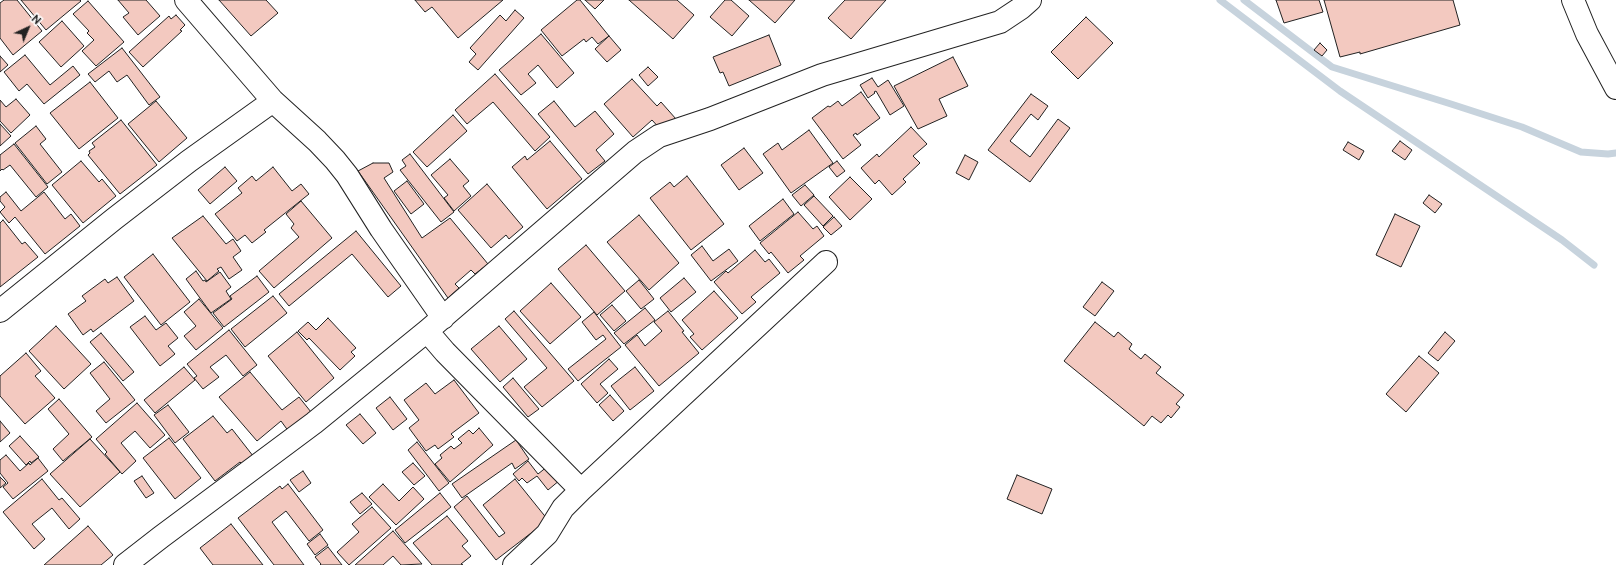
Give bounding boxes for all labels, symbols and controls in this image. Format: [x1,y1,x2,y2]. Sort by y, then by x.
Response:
north arrow [8,8,48,48]
text: N [29,12,43,27]

